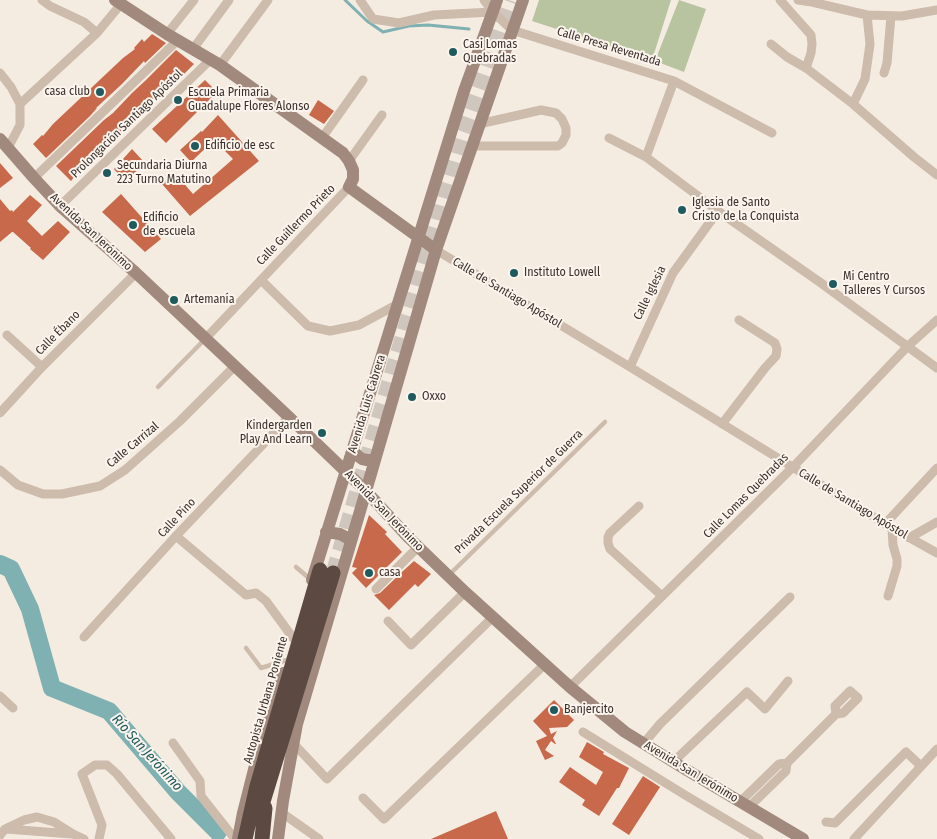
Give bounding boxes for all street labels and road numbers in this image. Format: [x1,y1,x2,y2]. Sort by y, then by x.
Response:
street label: Calle Presa Reventada [555,24,663,70]
street label: Prolongación Santiago Apóstol [68,67,186,181]
street label: Calle Guillermo Prieto [254,182,338,268]
street label: Avenida San Jerónimo [47,190,135,274]
street label: Calle de Santiago Apóstol [450,255,564,331]
street label: Calle Iglesia [631,264,669,322]
street label: Calle Ébano [33,308,83,358]
street label: Avenida Luis Cabrera [345,353,389,455]
street label: Calle Carrizal [104,419,162,471]
street label: Privada Escuela Superior de Guerra [452,427,586,557]
street label: Calle Lomas Quebradas [701,451,791,541]
street label: Calle de Santiago Apóstol [796,466,910,542]
street label: Avenida San Jerónimo [342,467,426,555]
street label: Calle Pino [155,495,199,541]
street label: Autopista Urbana Poniente [241,635,291,765]
street label: Avenida San Jerónimo [641,738,741,806]

